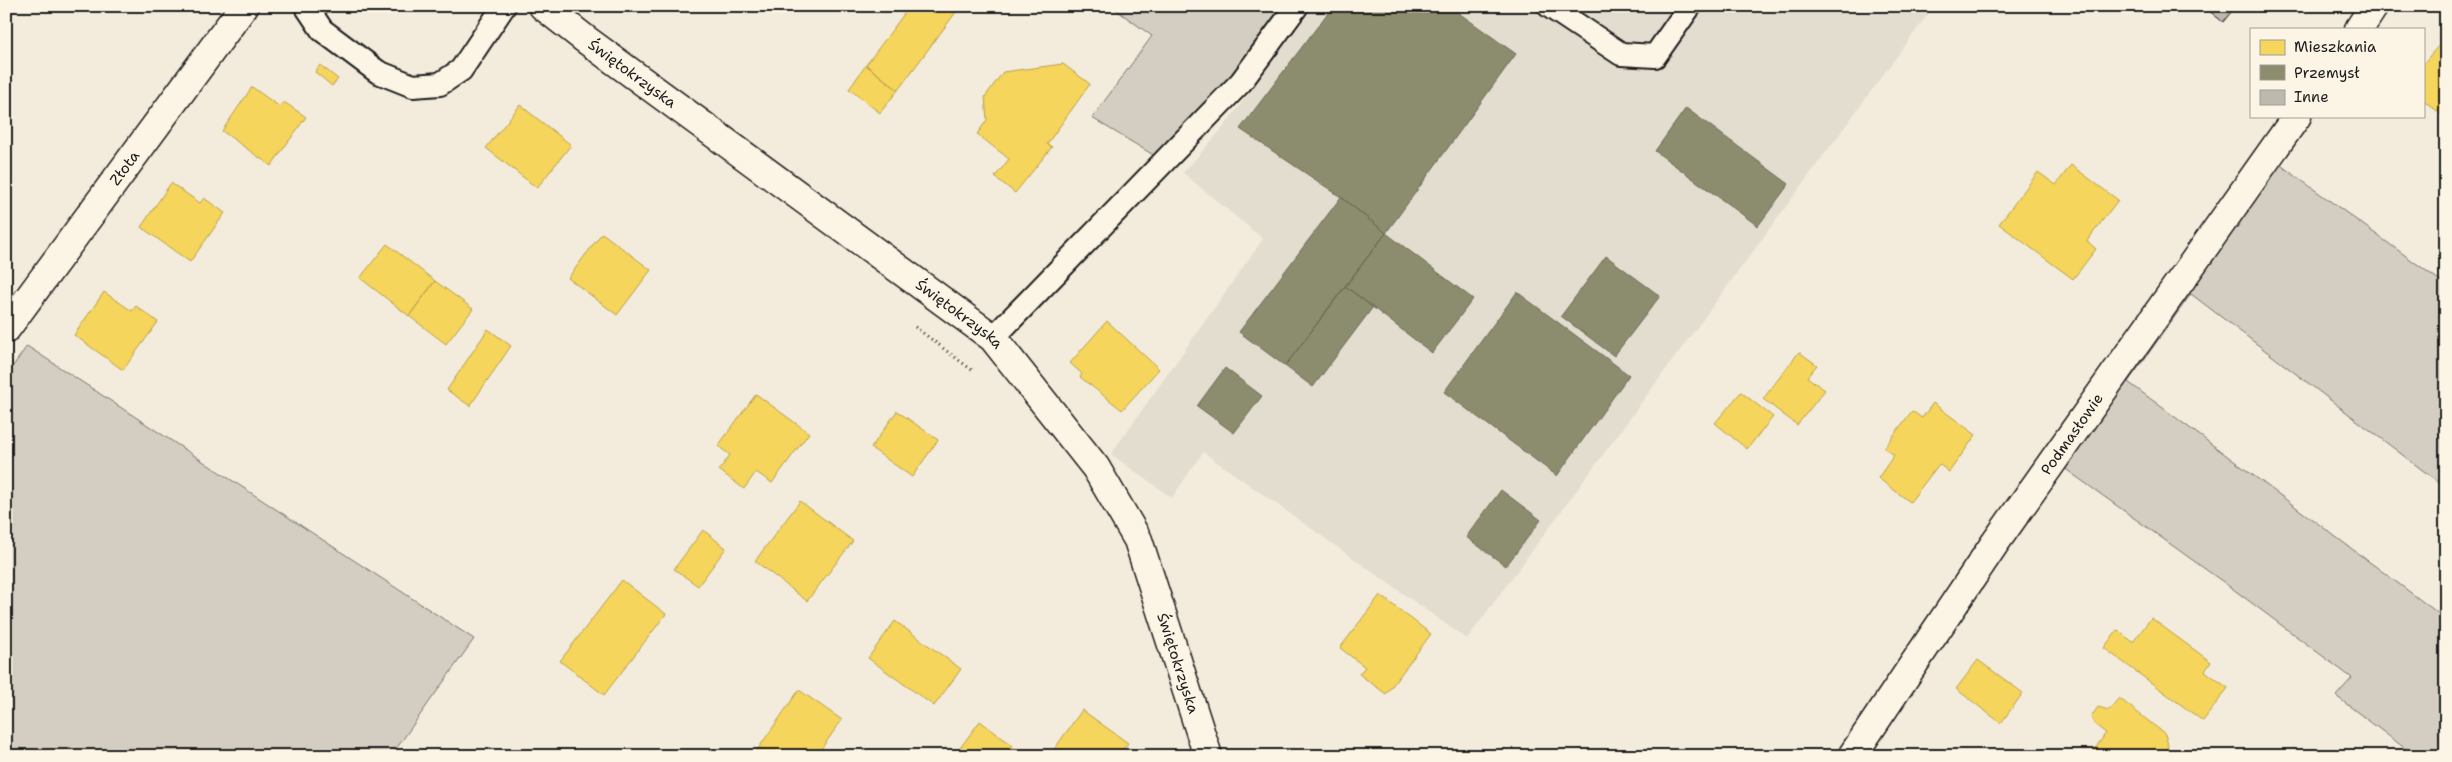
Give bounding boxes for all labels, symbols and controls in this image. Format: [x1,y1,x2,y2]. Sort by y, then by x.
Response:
legend [2250,28,2424,118]
street label: Świętokrzyska [584,34,681,113]
text: Mieszkania [2294,37,2377,57]
text: Przemysł [2294,63,2360,83]
text: Inne [2294,87,2329,107]
street label: Złota [105,146,145,189]
street label: Świętokrzyska [912,274,1008,353]
street label: Podmasłowie [2036,389,2108,479]
street label: Świętokrzyska [1152,610,1204,717]

